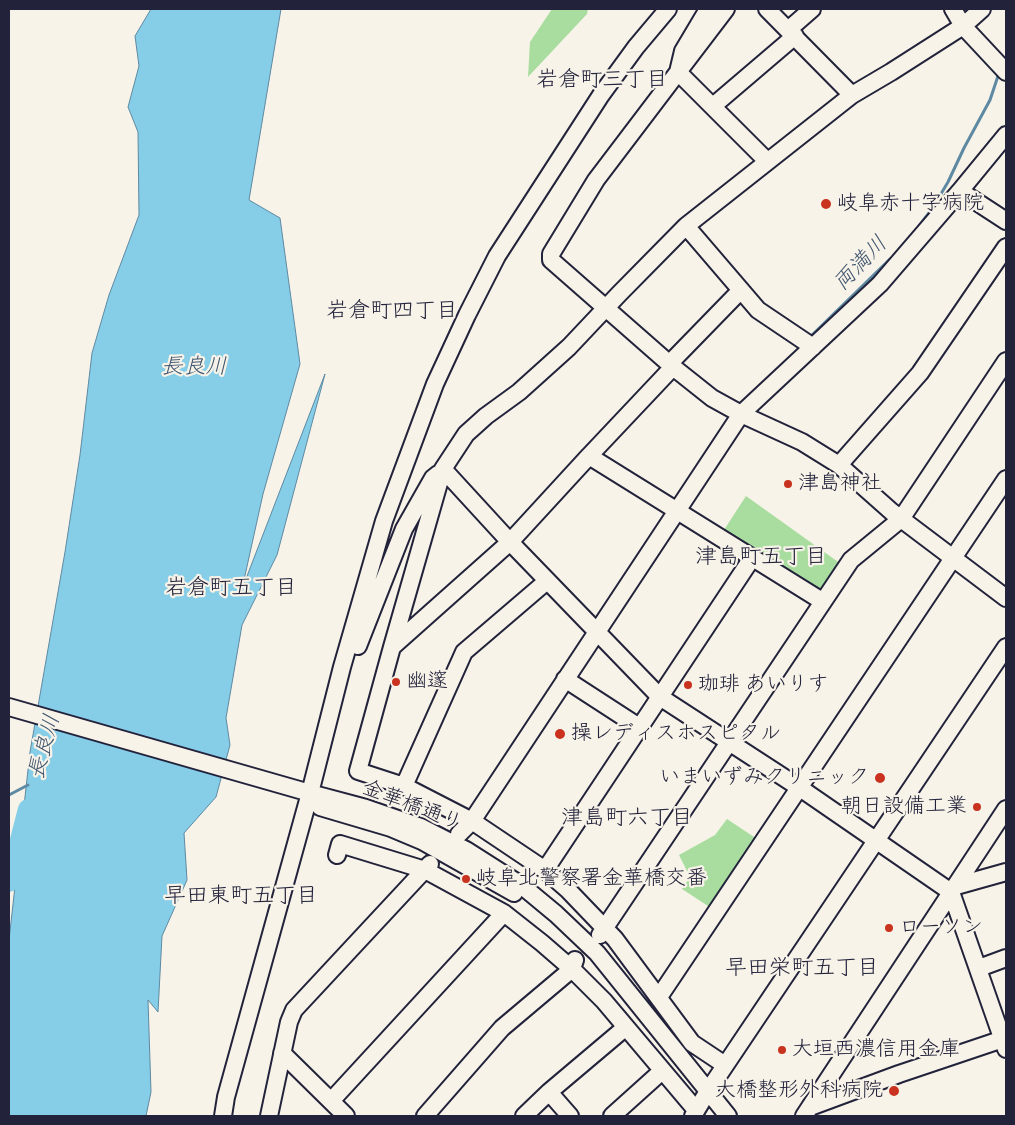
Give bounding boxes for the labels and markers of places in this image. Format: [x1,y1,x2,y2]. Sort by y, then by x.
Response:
place label: 岐阜赤十字病院 [837,191,984,217]
marker: 岐阜赤十字病院 [819,197,833,211]
place label: 津島神社 [798,471,882,497]
marker: 津島神社 [782,478,794,490]
place label: 幽邃 [406,669,448,695]
place label: 珈琲 あいりす [698,672,829,698]
marker: 幽邃 [390,676,402,688]
marker: 珈琲 あいりす [682,679,694,691]
place label: 操レディスホスピタル [571,721,781,747]
marker: 操レディスホスピタル [553,727,567,741]
place label: いまいずみクリニック [659,765,869,791]
marker: いまいずみクリニック [873,771,887,785]
place label: 朝日設備工業 [841,794,967,820]
marker: 朝日設備工業 [971,801,983,813]
place label: 岐阜北警察署金華橋交番 [476,866,707,892]
marker: 岐阜北警察署金華橋交番 [460,873,472,885]
place label: ローソン [899,915,983,941]
marker: ローソン [883,922,895,934]
place label: 大垣西濃信用金庫 [792,1037,960,1063]
marker: 大垣西濃信用金庫 [776,1044,788,1056]
place label: 大橋整形外科病院 [715,1078,883,1104]
marker: 大橋整形外科病院 [887,1084,901,1098]

